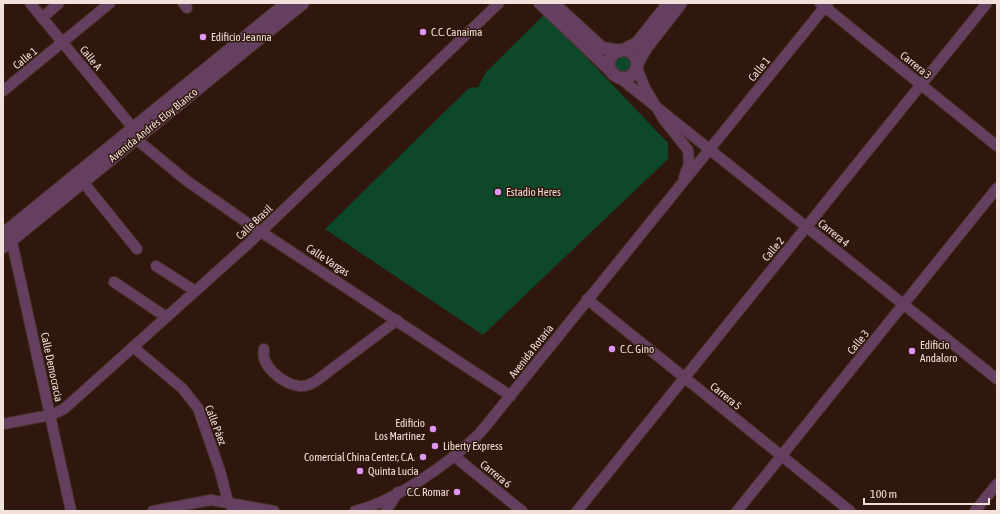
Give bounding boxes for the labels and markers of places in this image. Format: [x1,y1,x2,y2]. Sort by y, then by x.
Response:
place label: C.C. Canaima [431,26,482,38]
marker: C.C. Canaima [418,27,428,37]
place label: Edificio Jeanna [211,31,272,43]
marker: Edificio Jeanna [198,32,208,42]
place label: Estadio Heres [506,186,561,198]
marker: Estadio Heres [493,187,503,197]
place label: Edificio Andaloro [920,339,957,364]
place label: C.C. Gino [620,343,654,355]
marker: C.C. Gino [607,344,617,354]
marker: Edificio Andaloro [907,346,917,356]
place label: Edificio Los Martínez [375,417,425,442]
marker: Edificio Los Martínez [428,424,438,434]
place label: Liberty Express [443,440,503,452]
marker: Liberty Express [430,441,440,451]
place label: Comercial China Center, C.A. [304,451,415,463]
marker: Comercial China Center, C.A. [418,452,428,462]
place label: Quinta Lucía [368,465,419,477]
marker: Quinta Lucía [355,466,365,476]
place label: C.C. Romar [407,486,450,498]
marker: C.C. Romar [452,487,462,497]

